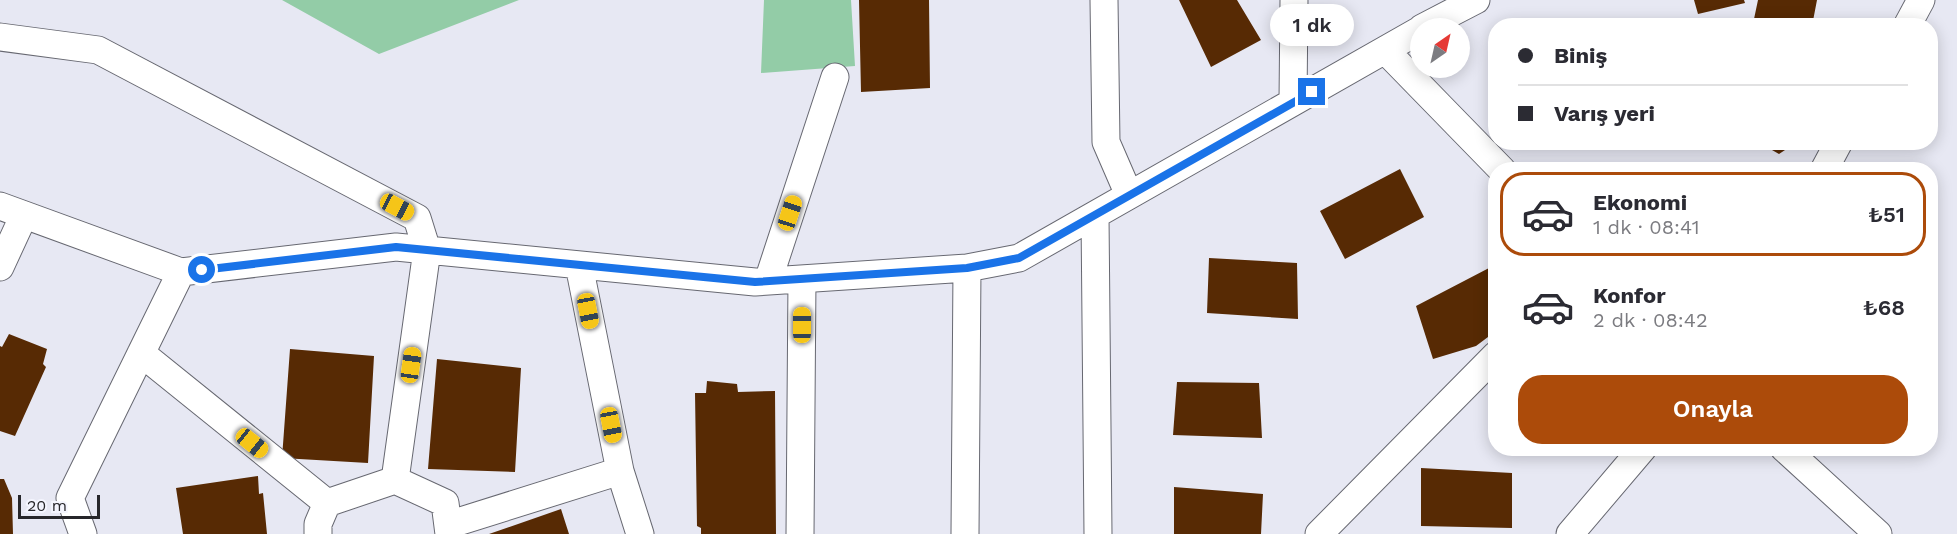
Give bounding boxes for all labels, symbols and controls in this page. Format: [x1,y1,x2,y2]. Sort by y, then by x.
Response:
callout: 1 dk [1270,5,1354,47]
text: 1 dk [1292,13,1332,37]
north arrow [1410,18,1470,78]
map controls [1410,18,1470,78]
text: Biniş [1554,43,1607,68]
route end [1298,78,1325,105]
text: Varış yeri [1554,101,1655,126]
icon: car [1521,187,1575,241]
text: Ekonomi [1593,190,1687,215]
car [377,191,417,223]
car [776,193,804,233]
text: ₺51 [1868,202,1905,227]
text: 1 dk · 08:41 [1593,215,1700,239]
route start [188,256,215,283]
icon: car [1521,280,1575,334]
text: Konfor [1593,283,1666,308]
car [576,292,600,330]
text: ₺68 [1863,295,1905,320]
car [793,307,811,343]
text: 2 dk · 08:42 [1593,308,1708,332]
car [400,346,422,384]
button: Onayla [1518,375,1908,444]
car [599,406,623,444]
car [232,425,272,461]
scale bar [18,492,100,520]
text: 20 m [27,496,67,515]

